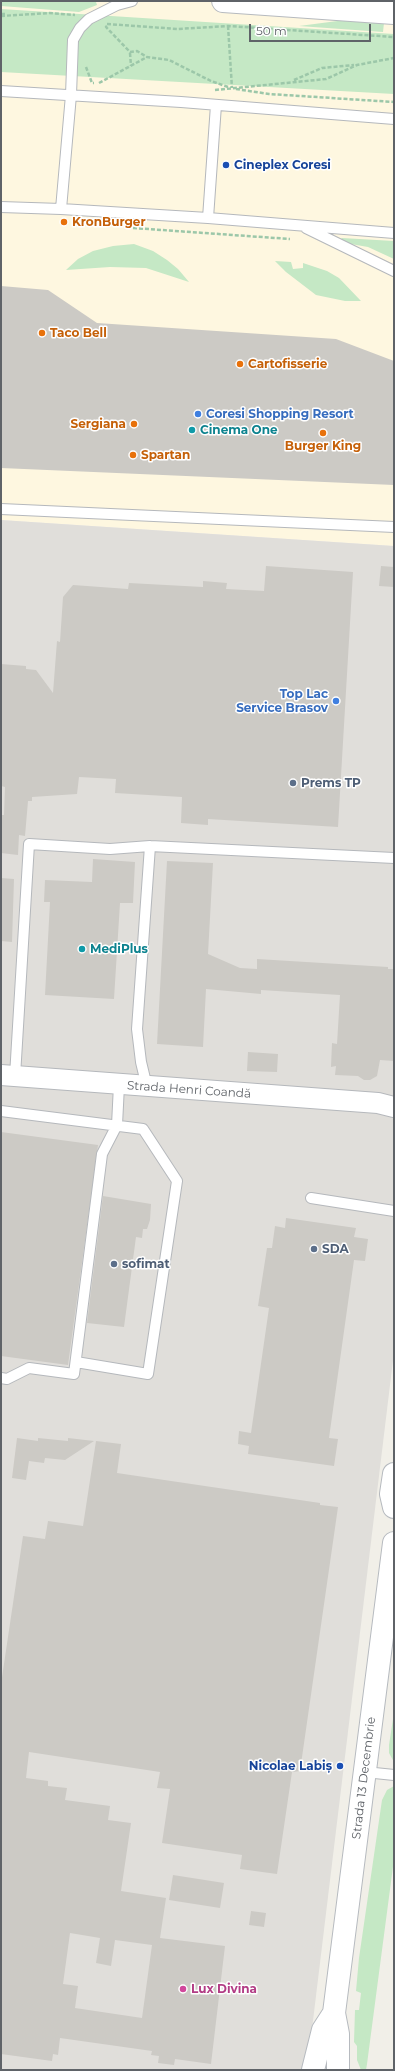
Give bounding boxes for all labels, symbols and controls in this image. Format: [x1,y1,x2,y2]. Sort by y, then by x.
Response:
scale bar [251,16,373,42]
text: 50 m [256,23,287,38]
place label: Cineplex Coresi [234,158,331,172]
marker: Cineplex Coresi [221,160,231,170]
place label: KronBurger [72,215,146,229]
marker: KronBurger [59,217,69,227]
place label: Taco Bell [50,326,107,340]
marker: Taco Bell [37,328,47,338]
place label: Cartofisserie [248,357,327,371]
marker: Cartofisserie [235,359,245,369]
place label: Coresi Shopping Resort [206,407,354,421]
marker: Coresi Shopping Resort [193,409,203,419]
place label: Sergiana [71,417,126,431]
marker: Sergiana [129,419,139,429]
place label: Cinema One [200,423,278,437]
marker: Cinema One [187,425,197,435]
marker: Burger King [318,428,328,438]
place label: Burger King [285,439,361,453]
place label: Spartan [141,448,190,462]
marker: Spartan [128,450,138,460]
place label: Top Lac Service Brasov [236,687,328,715]
marker: Top Lac Service Brasov [331,696,341,706]
place label: Prems TP [301,776,361,790]
marker: Prems TP [288,778,298,788]
place label: MediPlus [90,942,148,956]
marker: MediPlus [77,944,87,954]
street label: Strada Henri Coandă [126,1078,252,1102]
place label: SDA [322,1242,349,1256]
marker: SDA [309,1244,319,1254]
place label: sofimat [122,1257,170,1271]
marker: sofimat [109,1259,119,1269]
street label: Strada 13 Decembrie [349,1716,379,1840]
place label: Nicolae Labiș [249,1759,332,1773]
marker: Nicolae Labiș [335,1761,345,1771]
place label: Lux Divina [191,1982,257,1996]
marker: Lux Divina [178,1984,188,1994]

